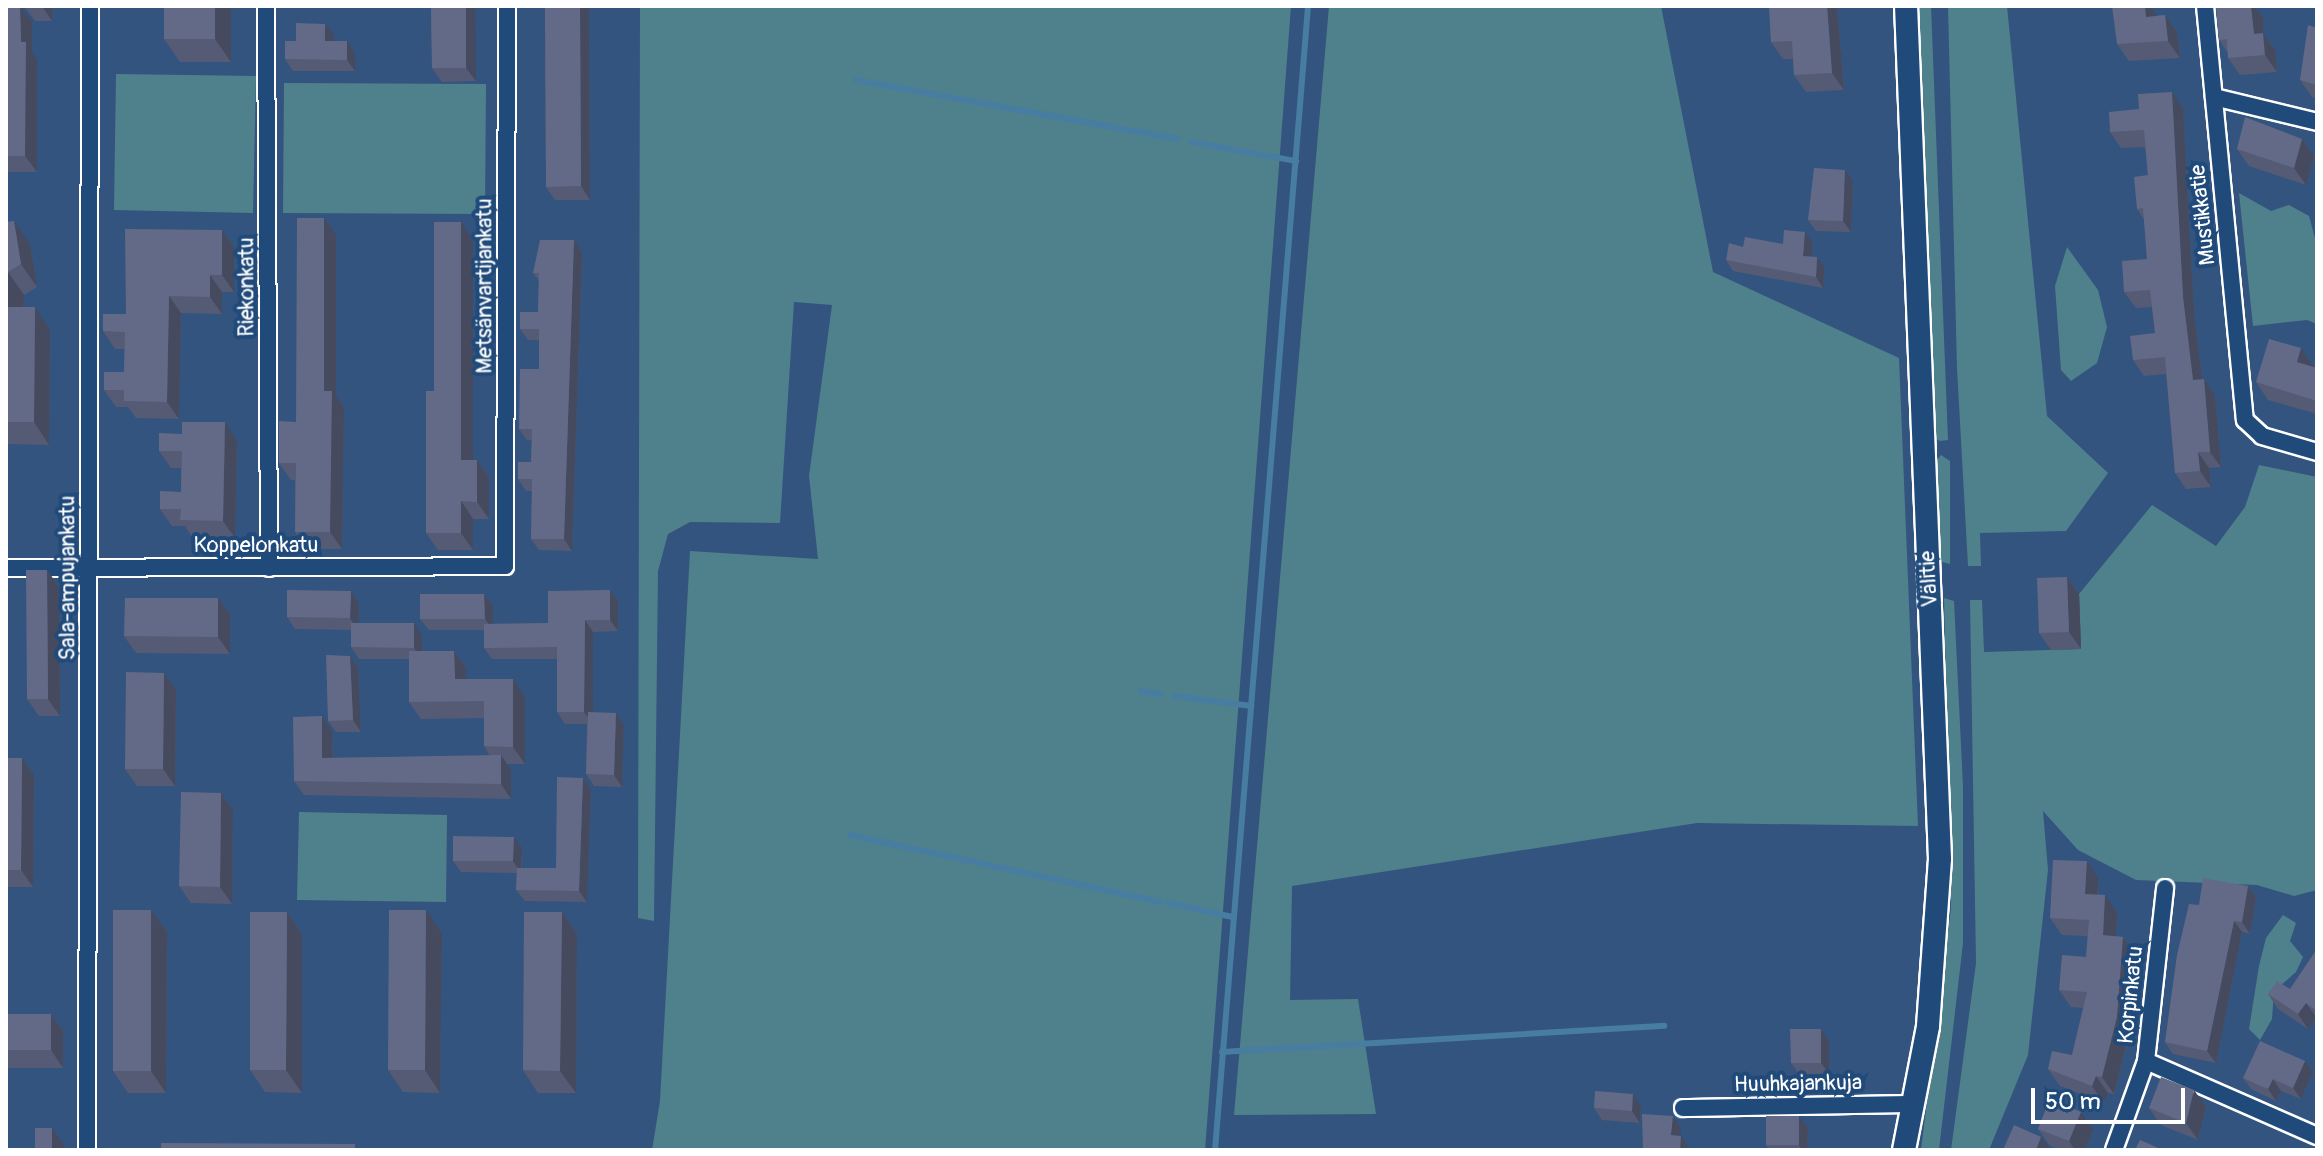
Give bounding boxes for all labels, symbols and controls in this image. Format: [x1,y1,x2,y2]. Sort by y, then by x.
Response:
street label: Mustikkatie [2185,163,2221,267]
street label: Metsänvartijankatu [472,198,498,374]
street label: Riekonkatu [234,237,260,337]
street label: Sala-ampujankatu [55,496,81,660]
street label: Koppelonkatu [194,533,318,559]
street label: Välitie [1914,550,1944,608]
street label: Korpinkatu [2113,945,2149,1045]
street label: Huuhkajankuja [1734,1070,1862,1098]
scale bar [2035,1072,2189,1122]
text: 50 m [2045,1087,2101,1116]

